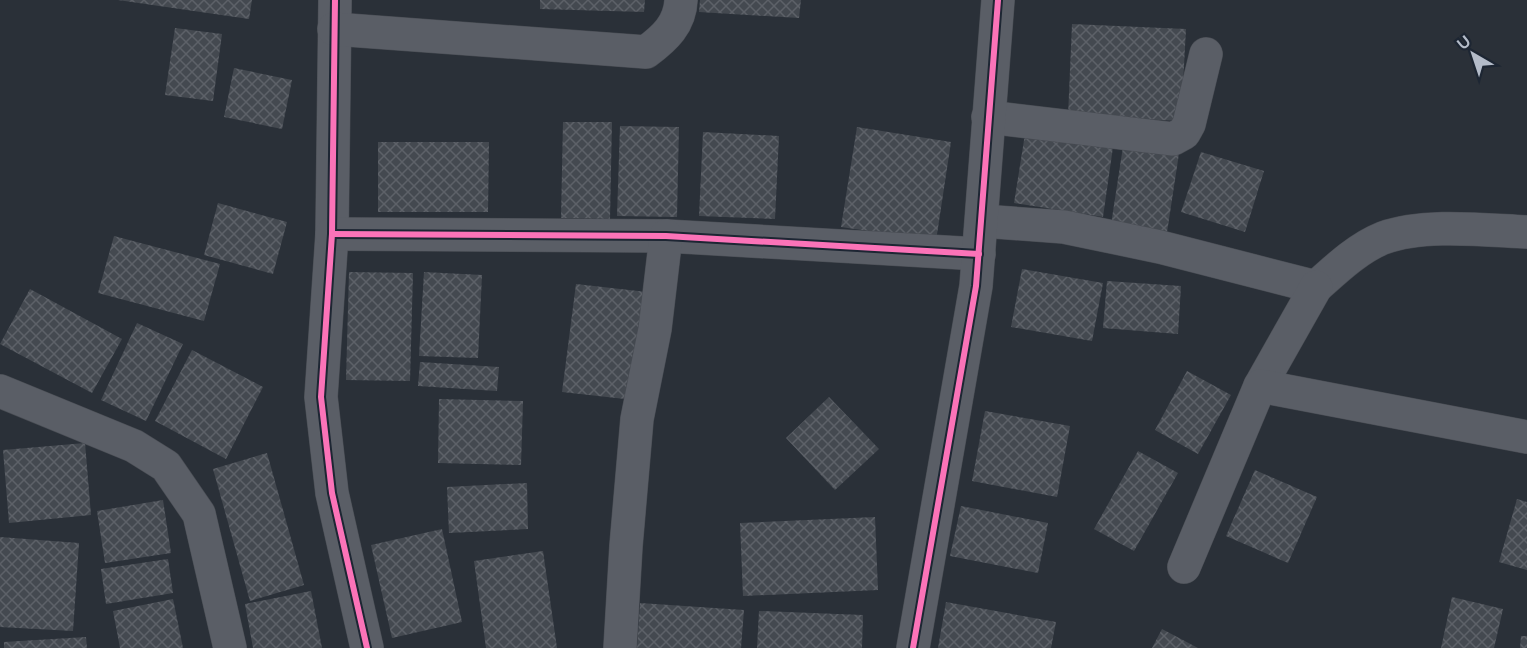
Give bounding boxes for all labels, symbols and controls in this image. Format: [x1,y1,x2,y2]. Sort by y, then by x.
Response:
north arrow [1443,24,1503,84]
text: U [1453,32,1475,54]

